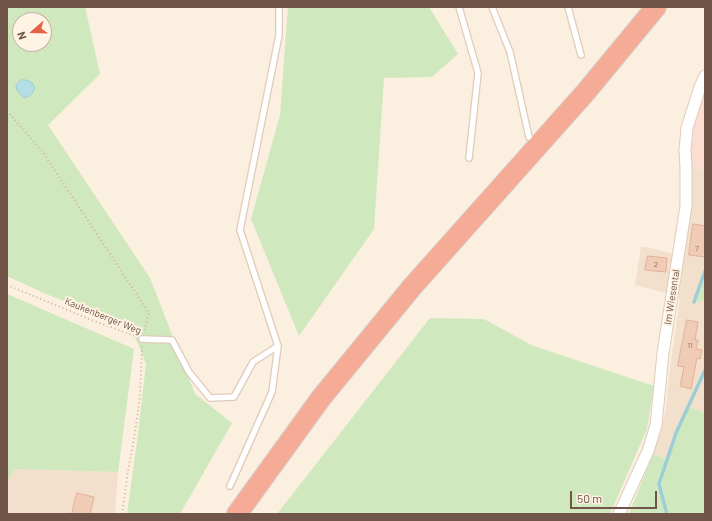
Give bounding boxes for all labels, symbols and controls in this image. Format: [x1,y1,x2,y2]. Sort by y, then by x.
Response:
north arrow [12,12,52,52]
text: N [14,30,29,42]
house number: 7 [695,243,699,253]
house number: 2 [654,259,658,269]
street label: Im Wiesental [662,268,682,326]
street label: Kaukenberger Weg [63,295,143,337]
house number: 11 [687,340,693,350]
scale bar [572,483,659,509]
text: 50 m [577,491,602,505]

